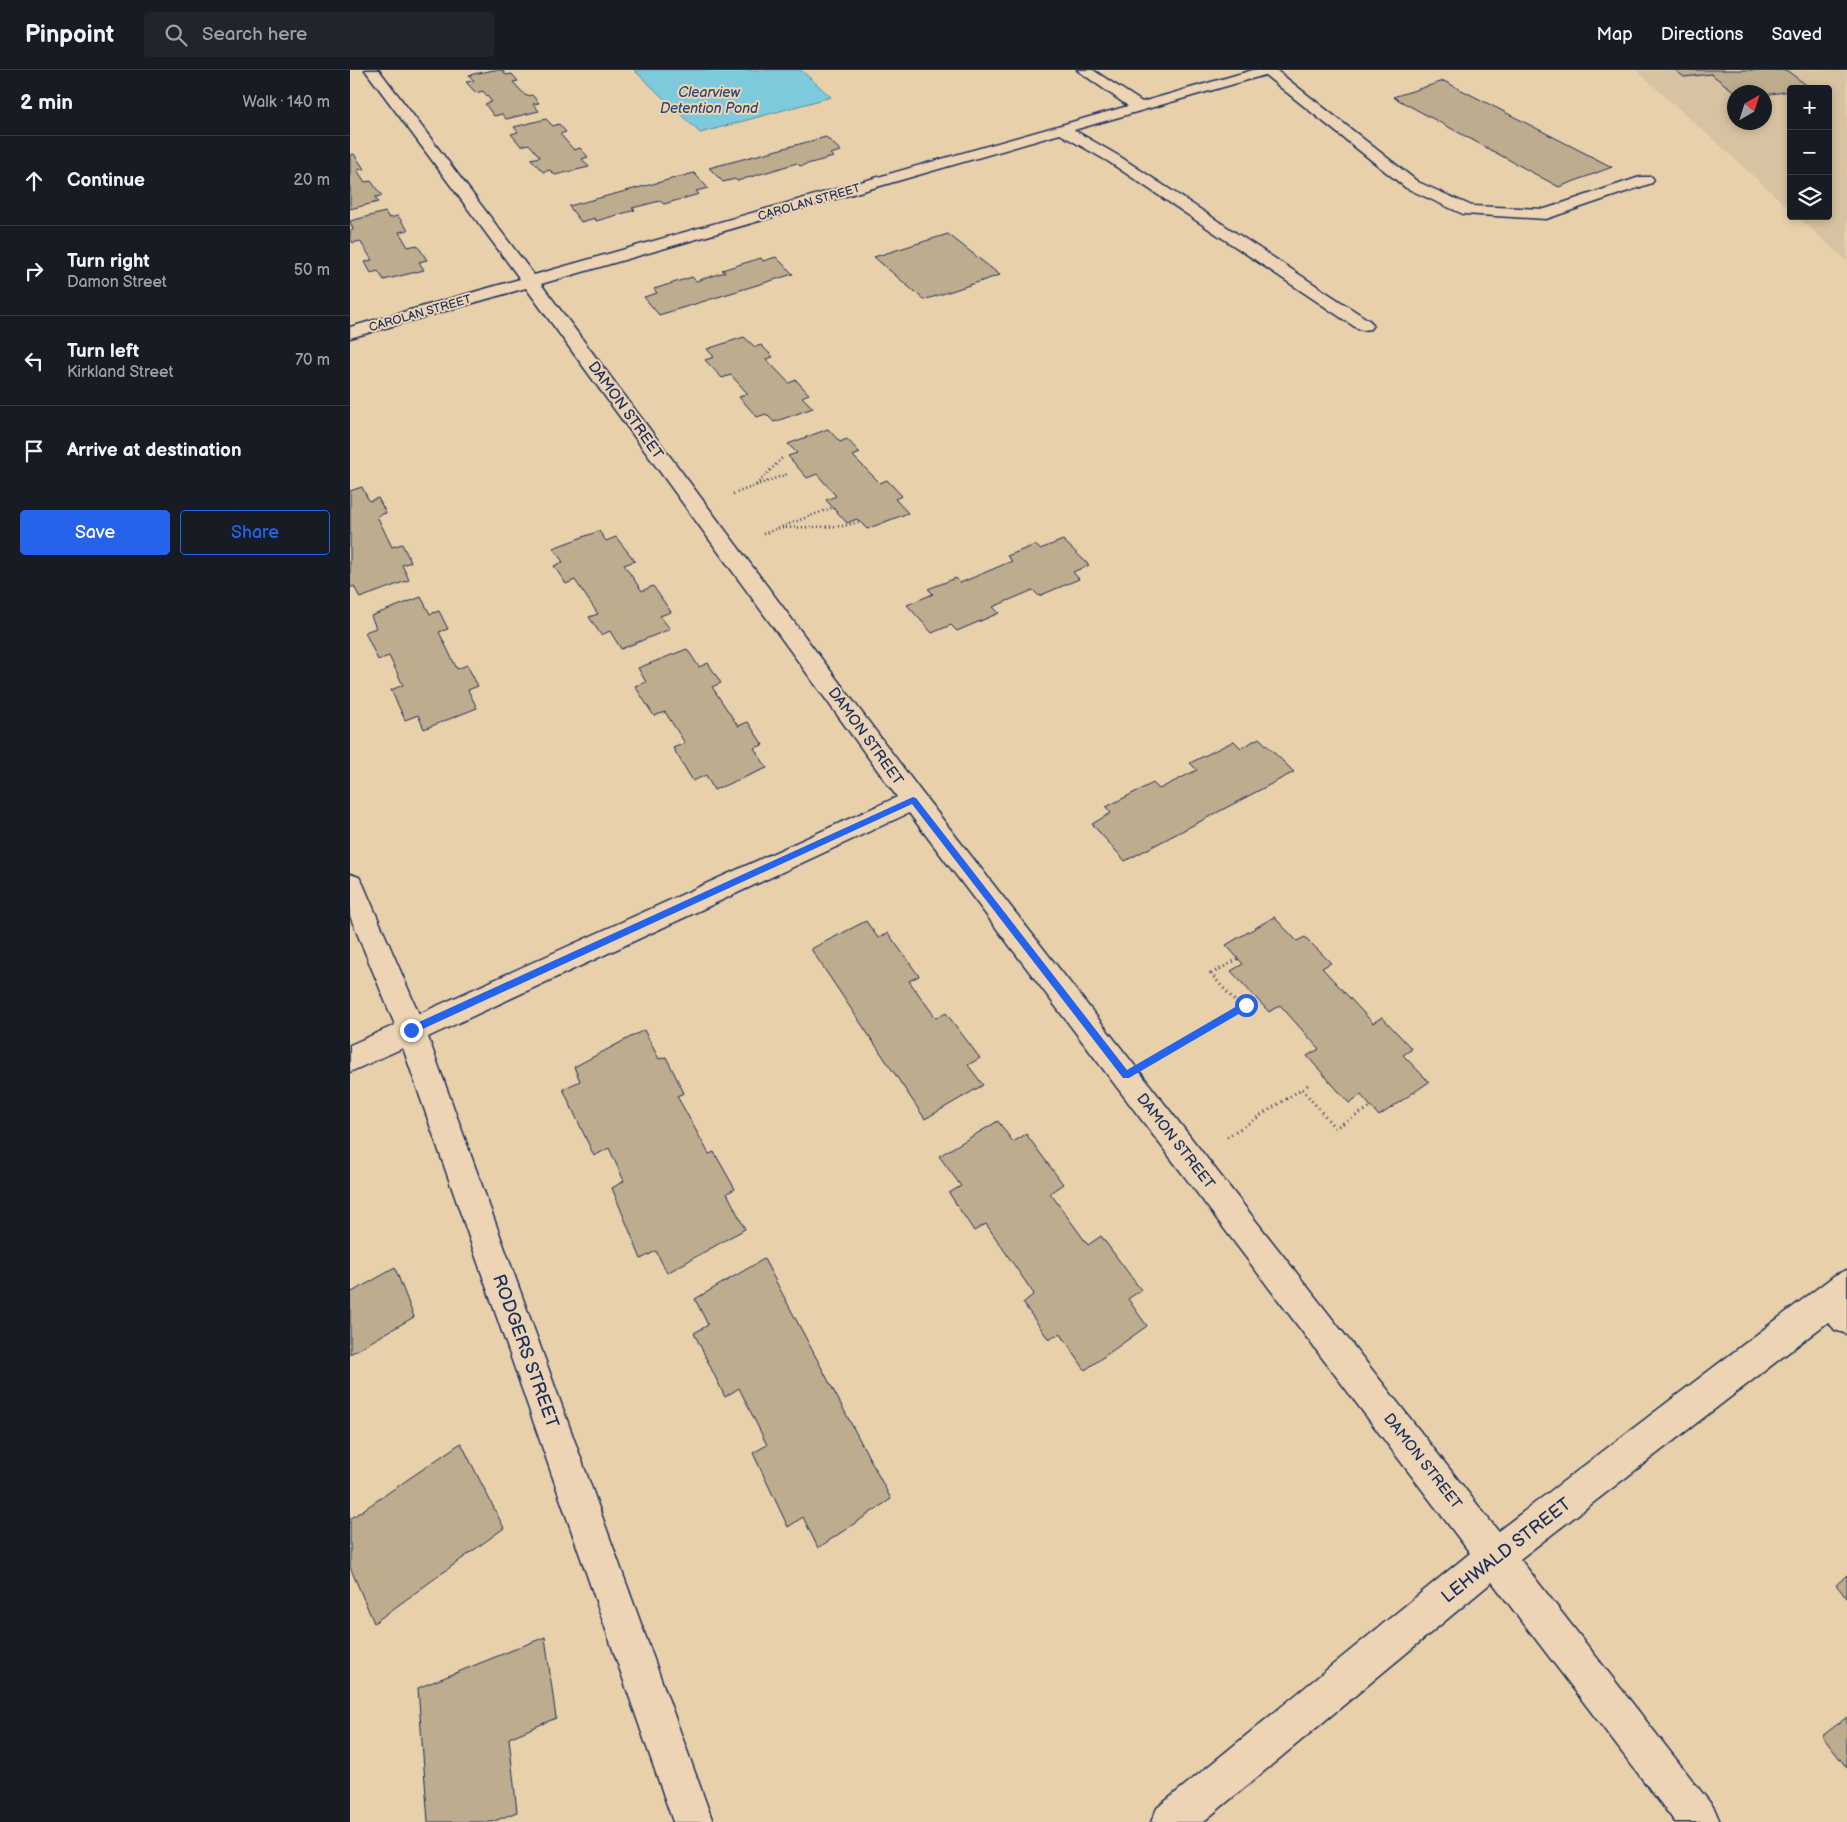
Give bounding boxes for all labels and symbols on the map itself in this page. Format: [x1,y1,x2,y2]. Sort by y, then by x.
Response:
water label: Clearview Detention Pond [660,84,759,117]
north arrow [1727,85,1772,130]
street label: CAROLAN STREET [756,181,863,224]
street label: CAROLAN STREET [367,292,474,335]
street label: DAMON STREET [584,358,667,463]
street label: DAMON STREET [824,684,907,789]
route start [1235,994,1258,1017]
route end [400,1019,423,1042]
street label: DAMON STREET [1132,1090,1219,1193]
street label: RODGERS STREET [488,1272,563,1431]
street label: DAMON STREET [1379,1410,1466,1513]
street label: LEHWALD STREET [1437,1493,1575,1607]

